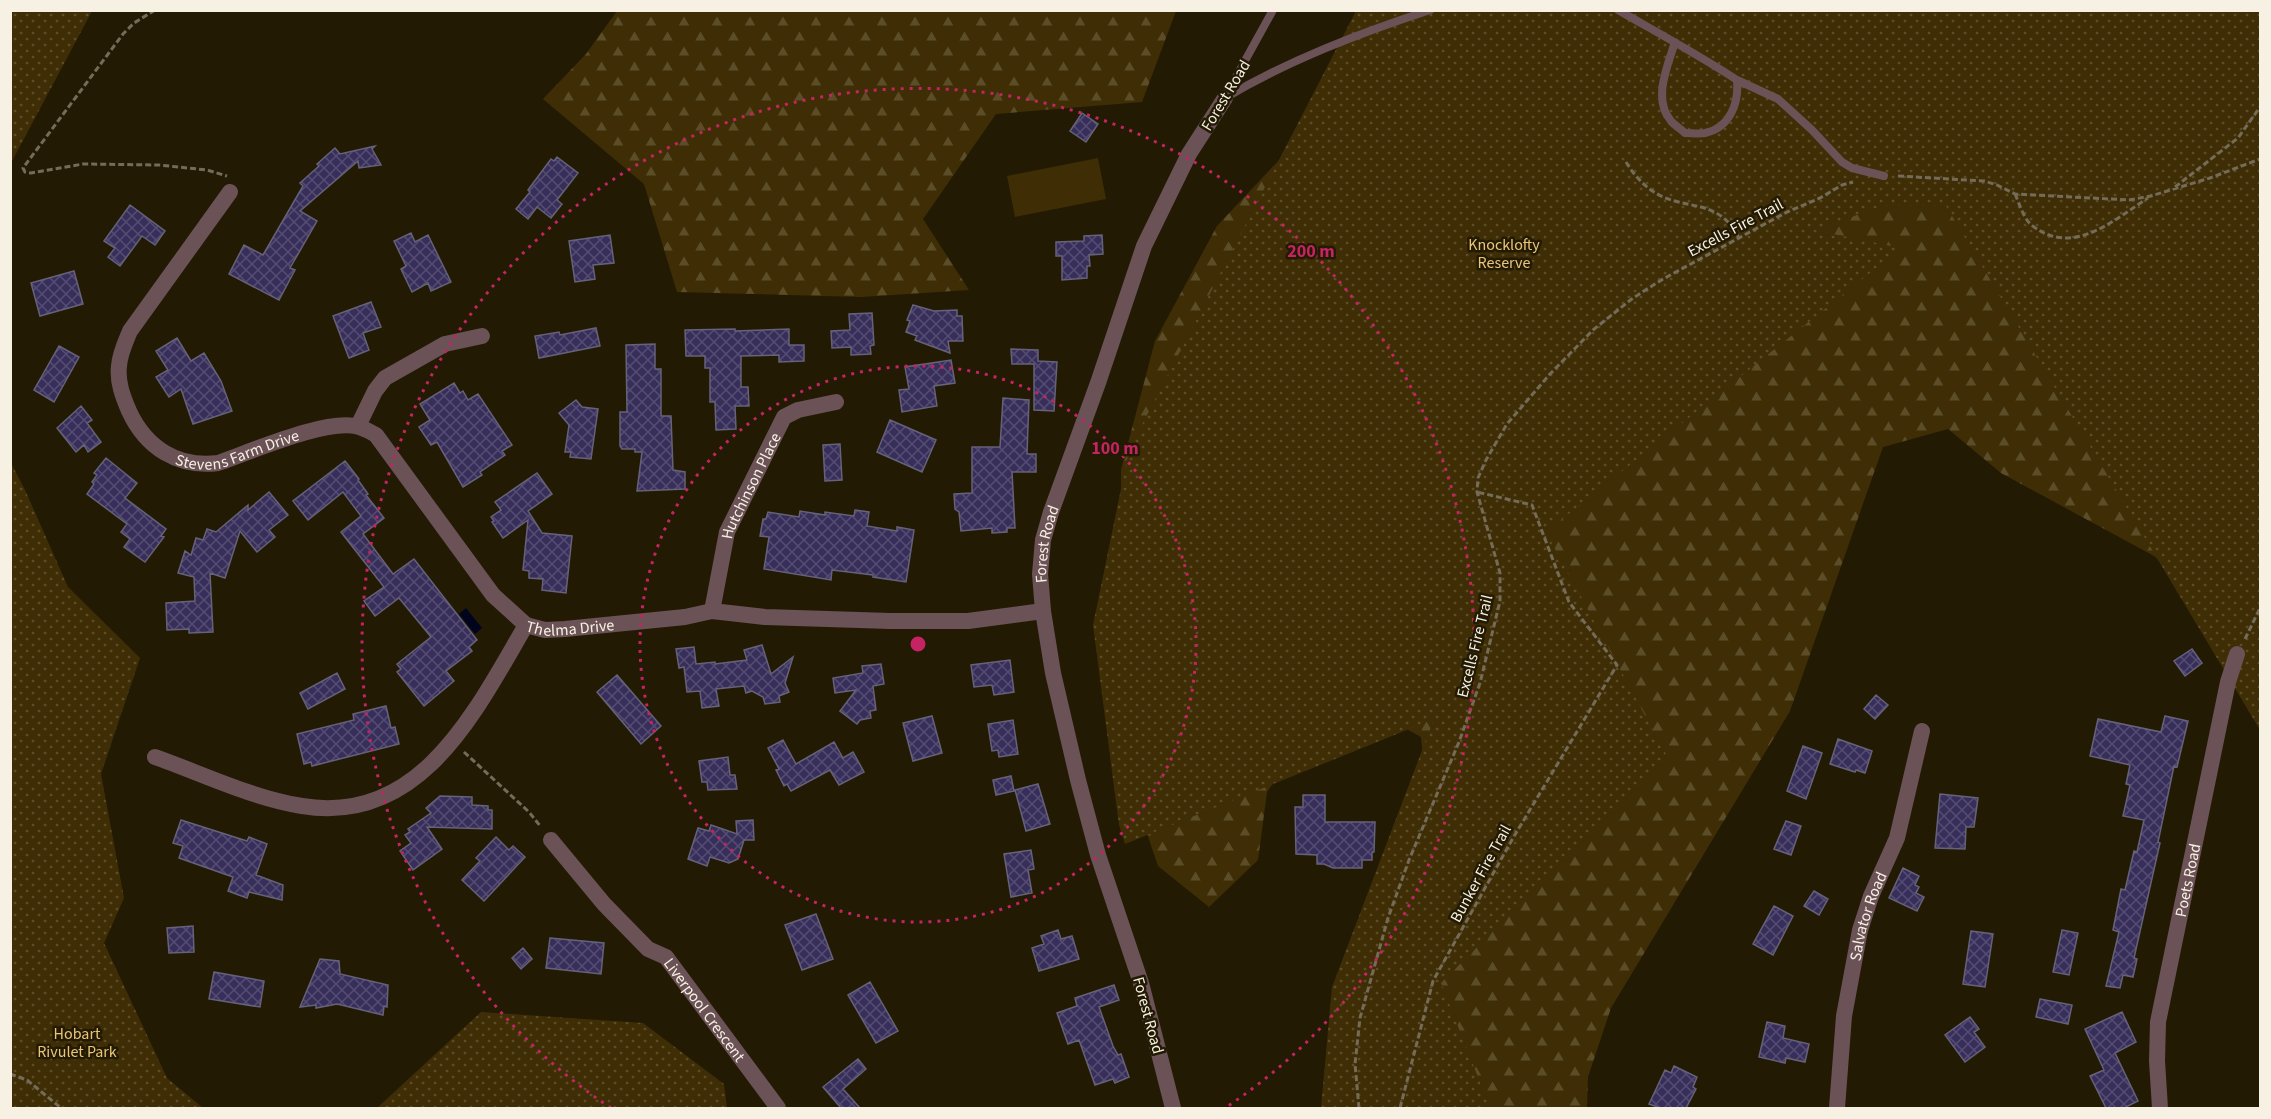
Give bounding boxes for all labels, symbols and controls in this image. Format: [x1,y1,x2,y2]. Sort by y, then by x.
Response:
street label: Forest Road [1196,56,1256,135]
street label: Excells Fire Trail [1684,193,1787,262]
park label: Knocklofty Reserve [1468,234,1540,274]
text: 200 m [1287,239,1335,264]
street label: Stevens Farm Drive [172,425,302,476]
street label: Hutchinson Place [716,429,787,541]
text: 100 m [1091,436,1139,461]
street label: Forest Road [1030,502,1065,584]
street label: Excells Fire Trail [1452,593,1498,700]
street label: Thelma Drive [523,614,615,642]
centre of rings [908,634,928,654]
street label: Bunker Fire Trail [1445,821,1517,926]
street label: Poets Road [2170,841,2207,919]
street label: Salvator Road [1844,868,1893,963]
street label: Liverpool Crescent [658,953,750,1067]
street label: Forest Road [1127,974,1169,1056]
park label: Hobart Rivulet Park [37,1023,117,1063]

